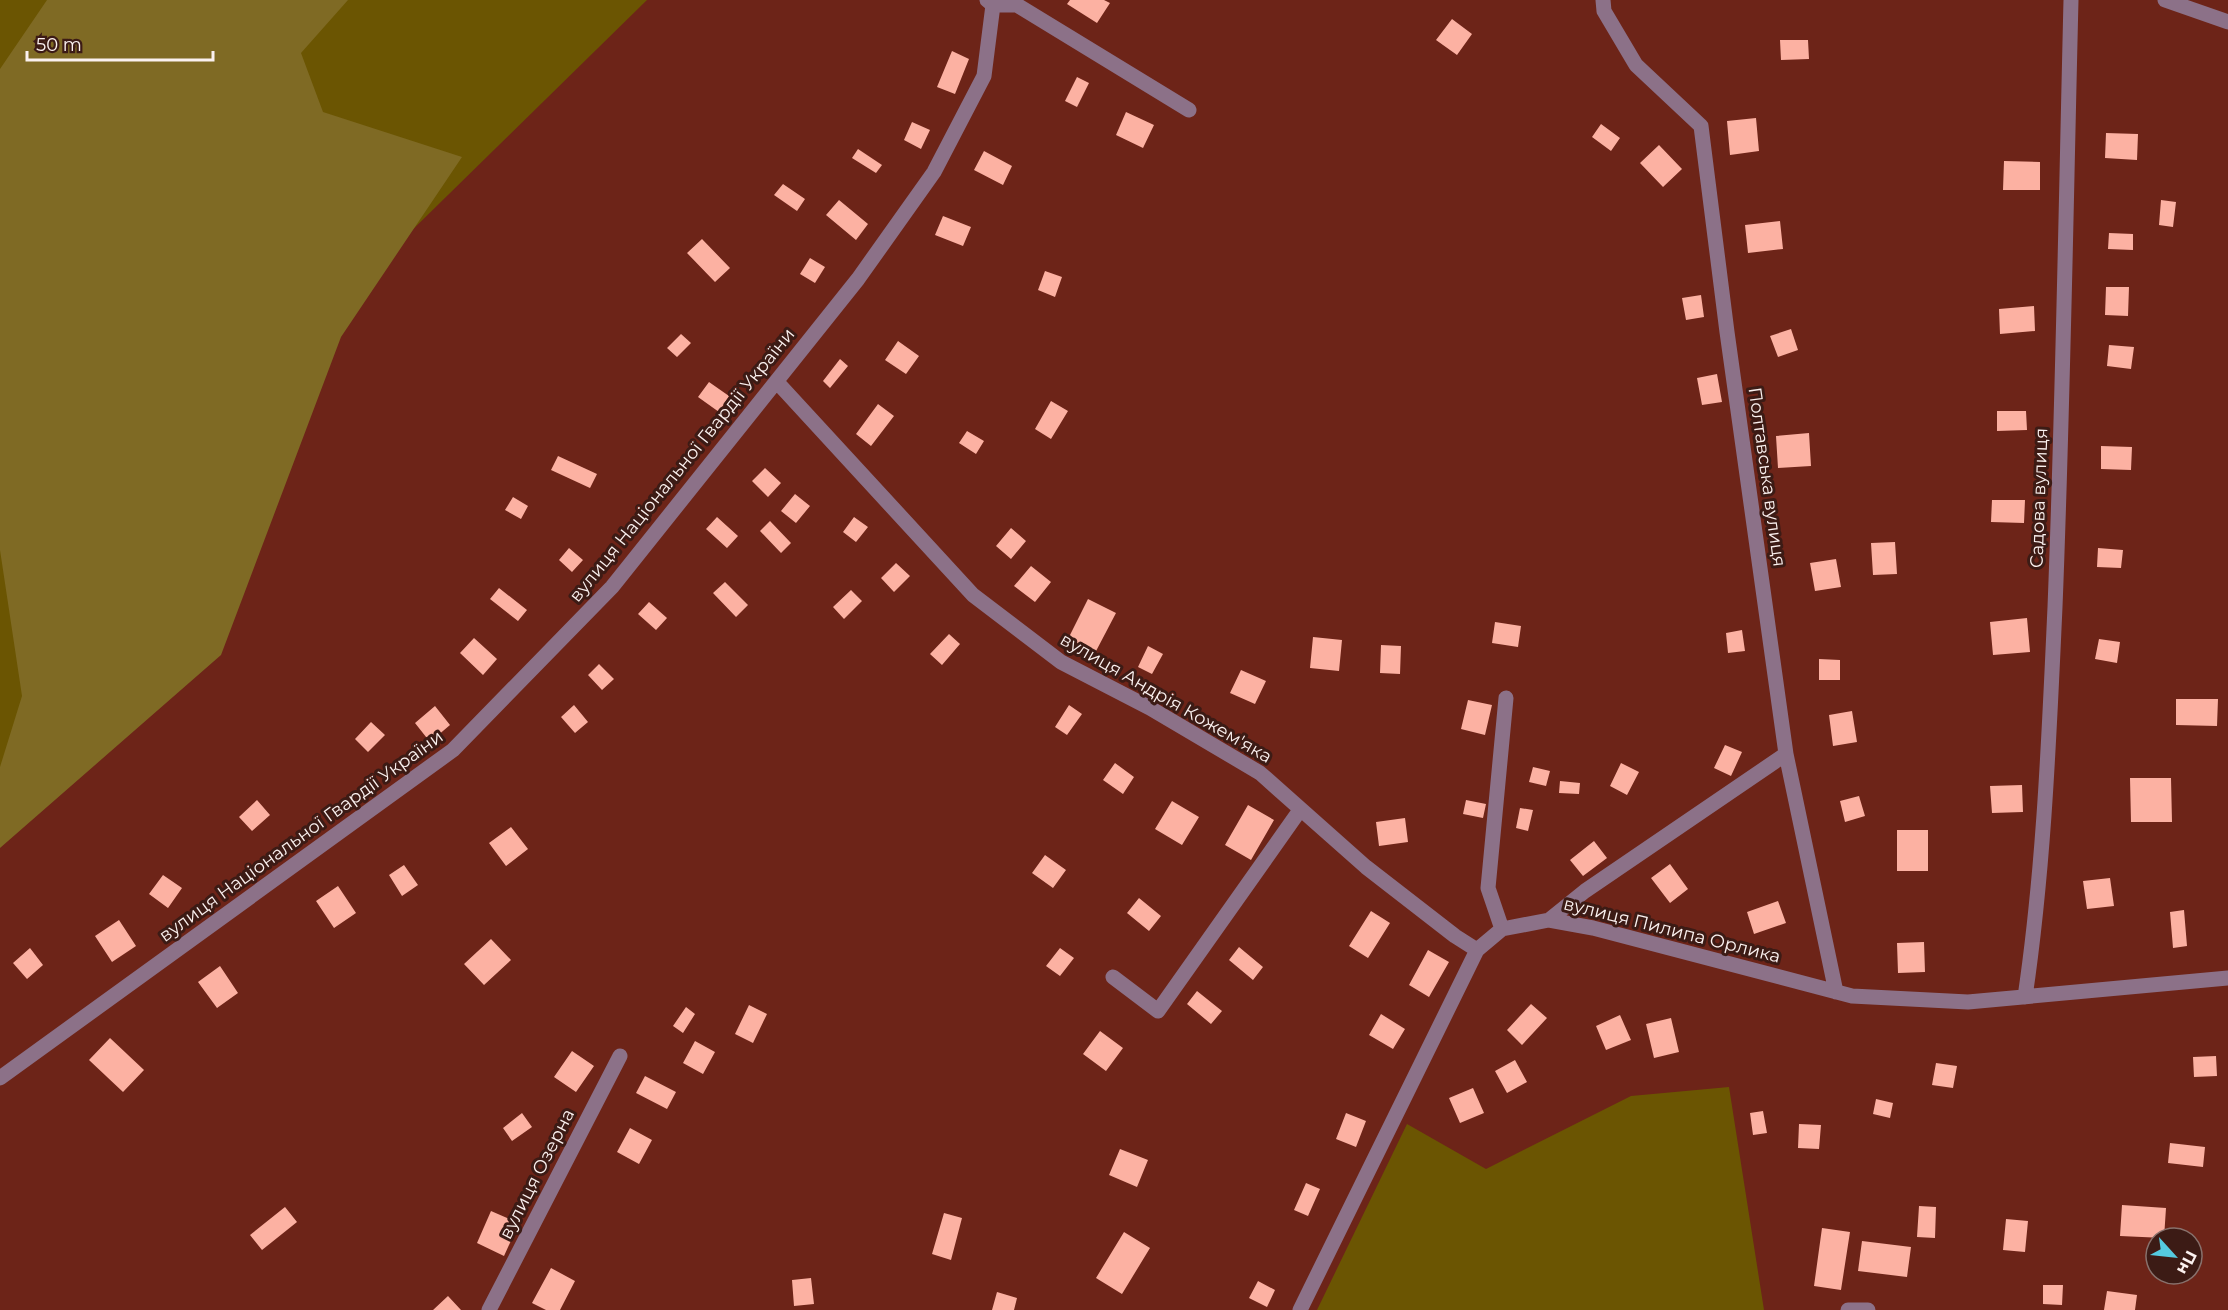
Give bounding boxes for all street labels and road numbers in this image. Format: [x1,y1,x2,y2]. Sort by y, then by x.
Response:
street label: вулиця Національної Гвардії України [565,324,799,606]
street label: Полтавська вулиця [1744,386,1790,568]
street label: Садова вулиця [2026,428,2052,568]
street label: вулиця Андрія Кожем'яка [1056,628,1276,768]
street label: вулиця Національної Гвардії України [155,725,447,947]
street label: вулиця Пилипа Орлика [1561,892,1783,968]
street label: вулиця Озерна [495,1105,579,1243]

